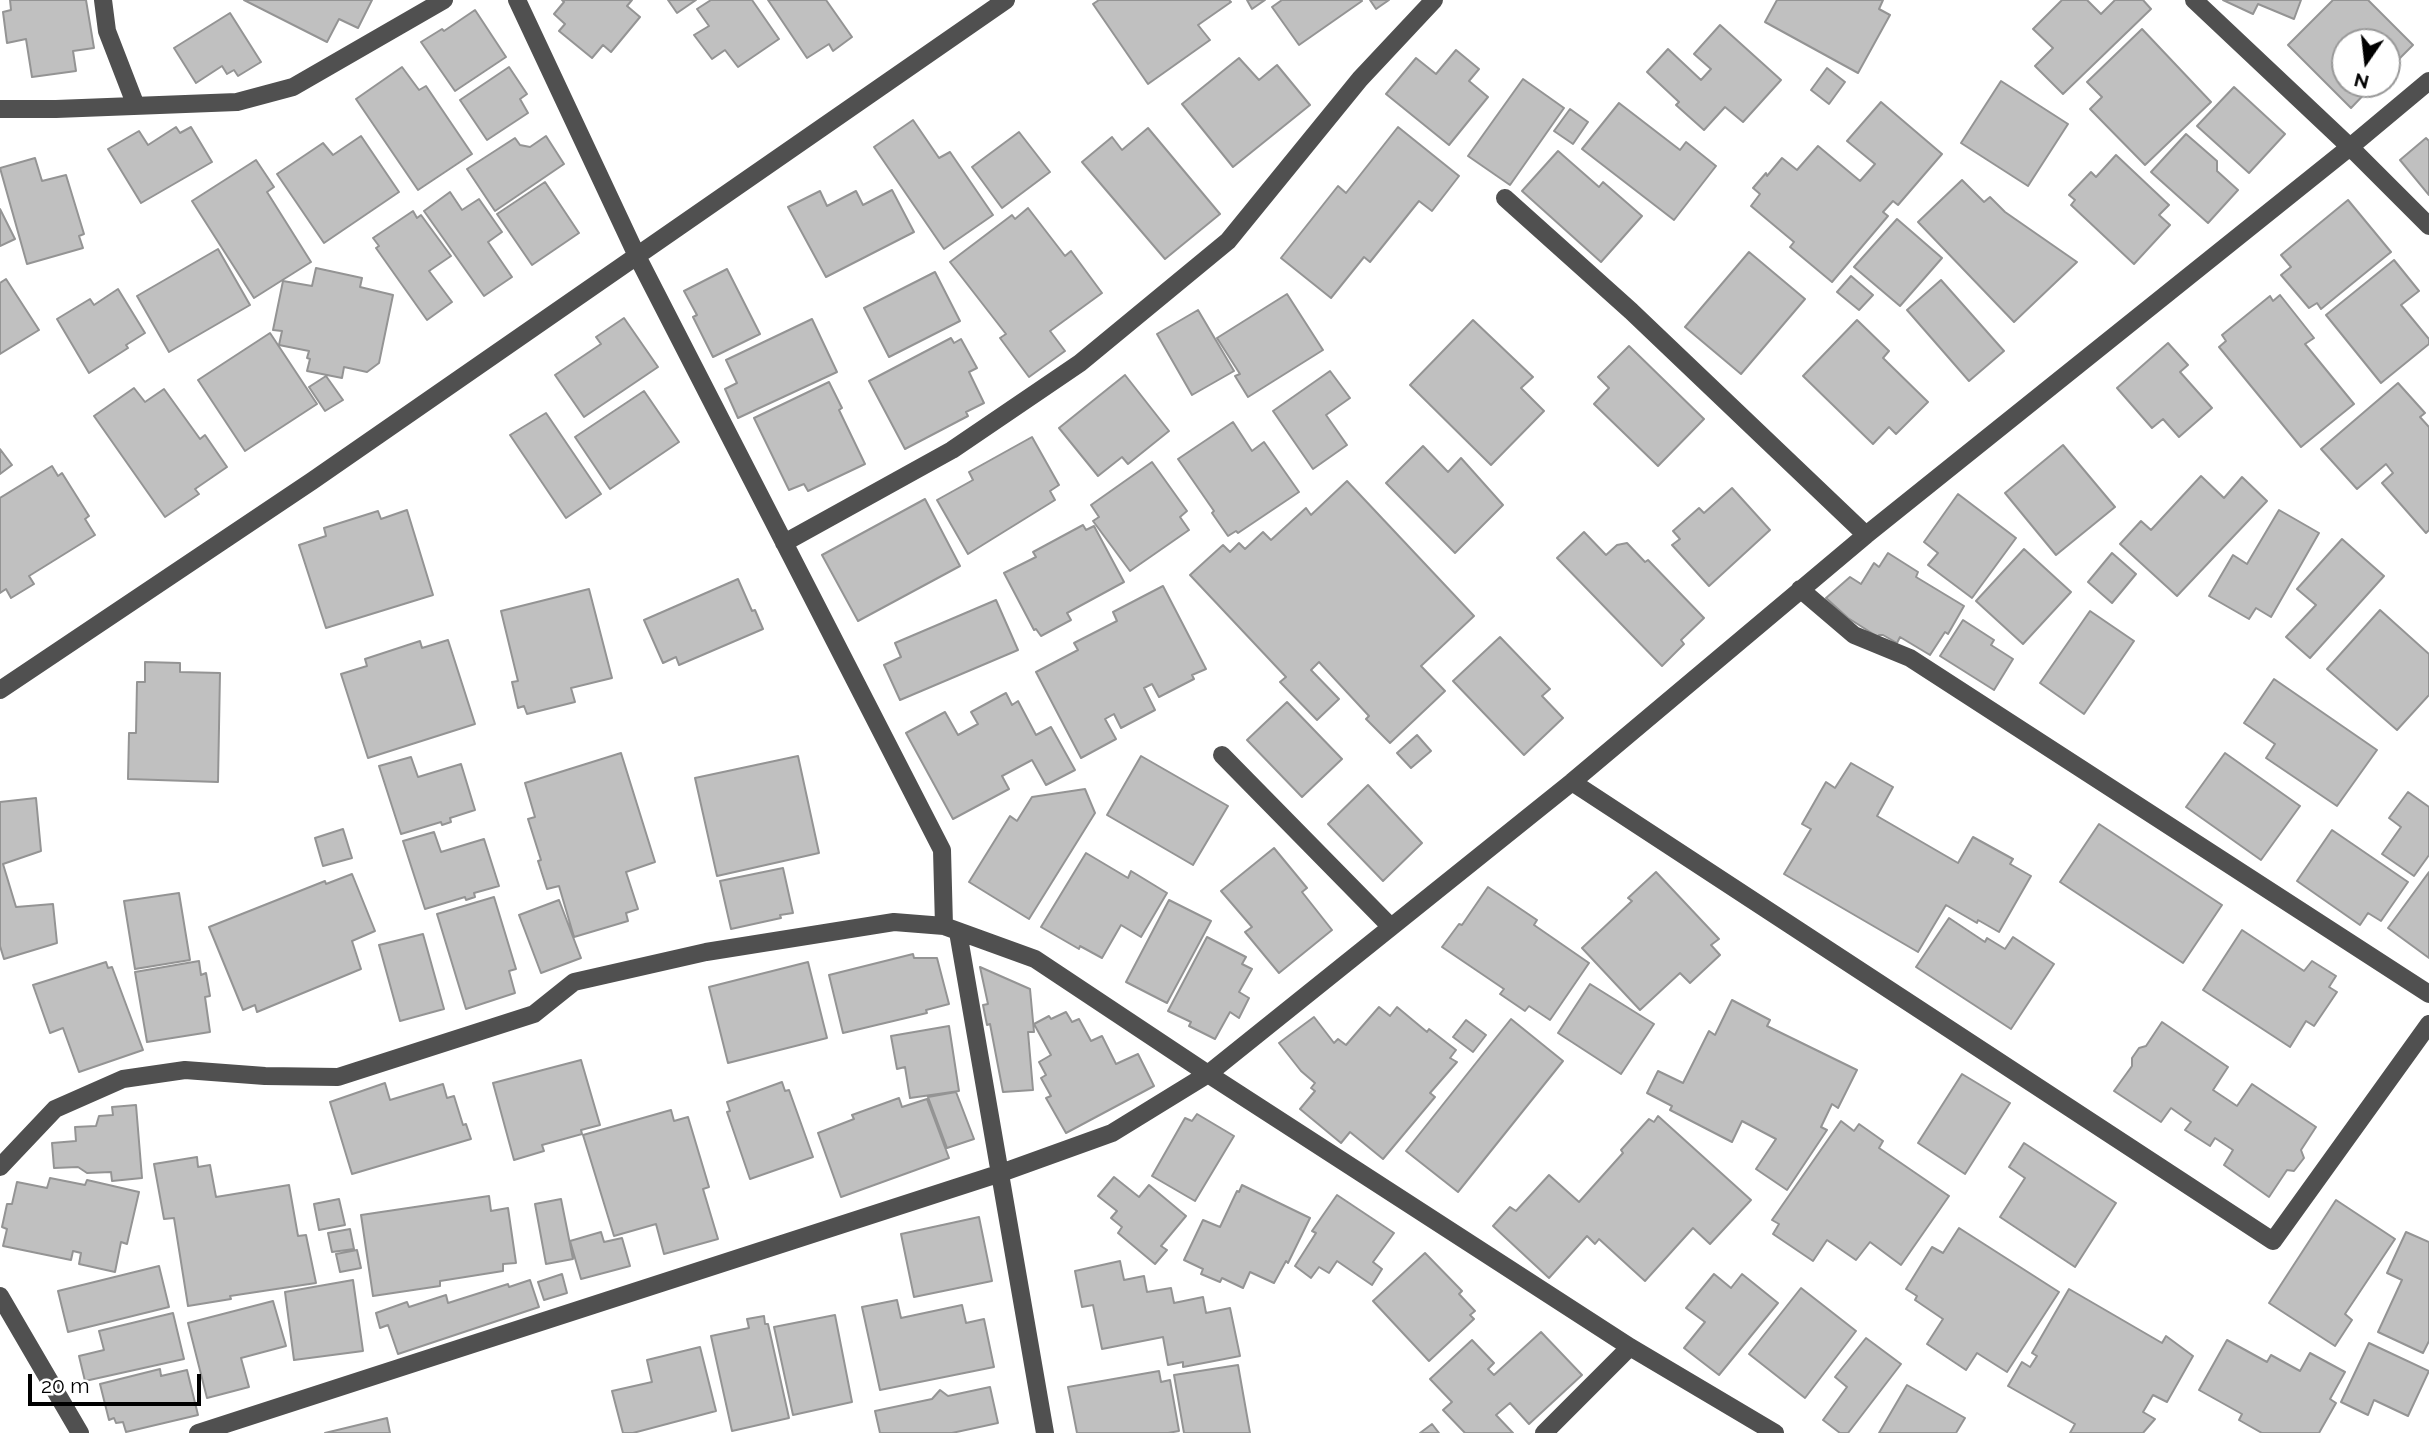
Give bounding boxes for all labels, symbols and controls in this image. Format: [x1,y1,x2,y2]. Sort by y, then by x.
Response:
north arrow [2331,28,2401,98]
text: N [2352,69,2371,94]
scale bar [32,1360,205,1404]
text: 20 m [41,1373,89,1398]

